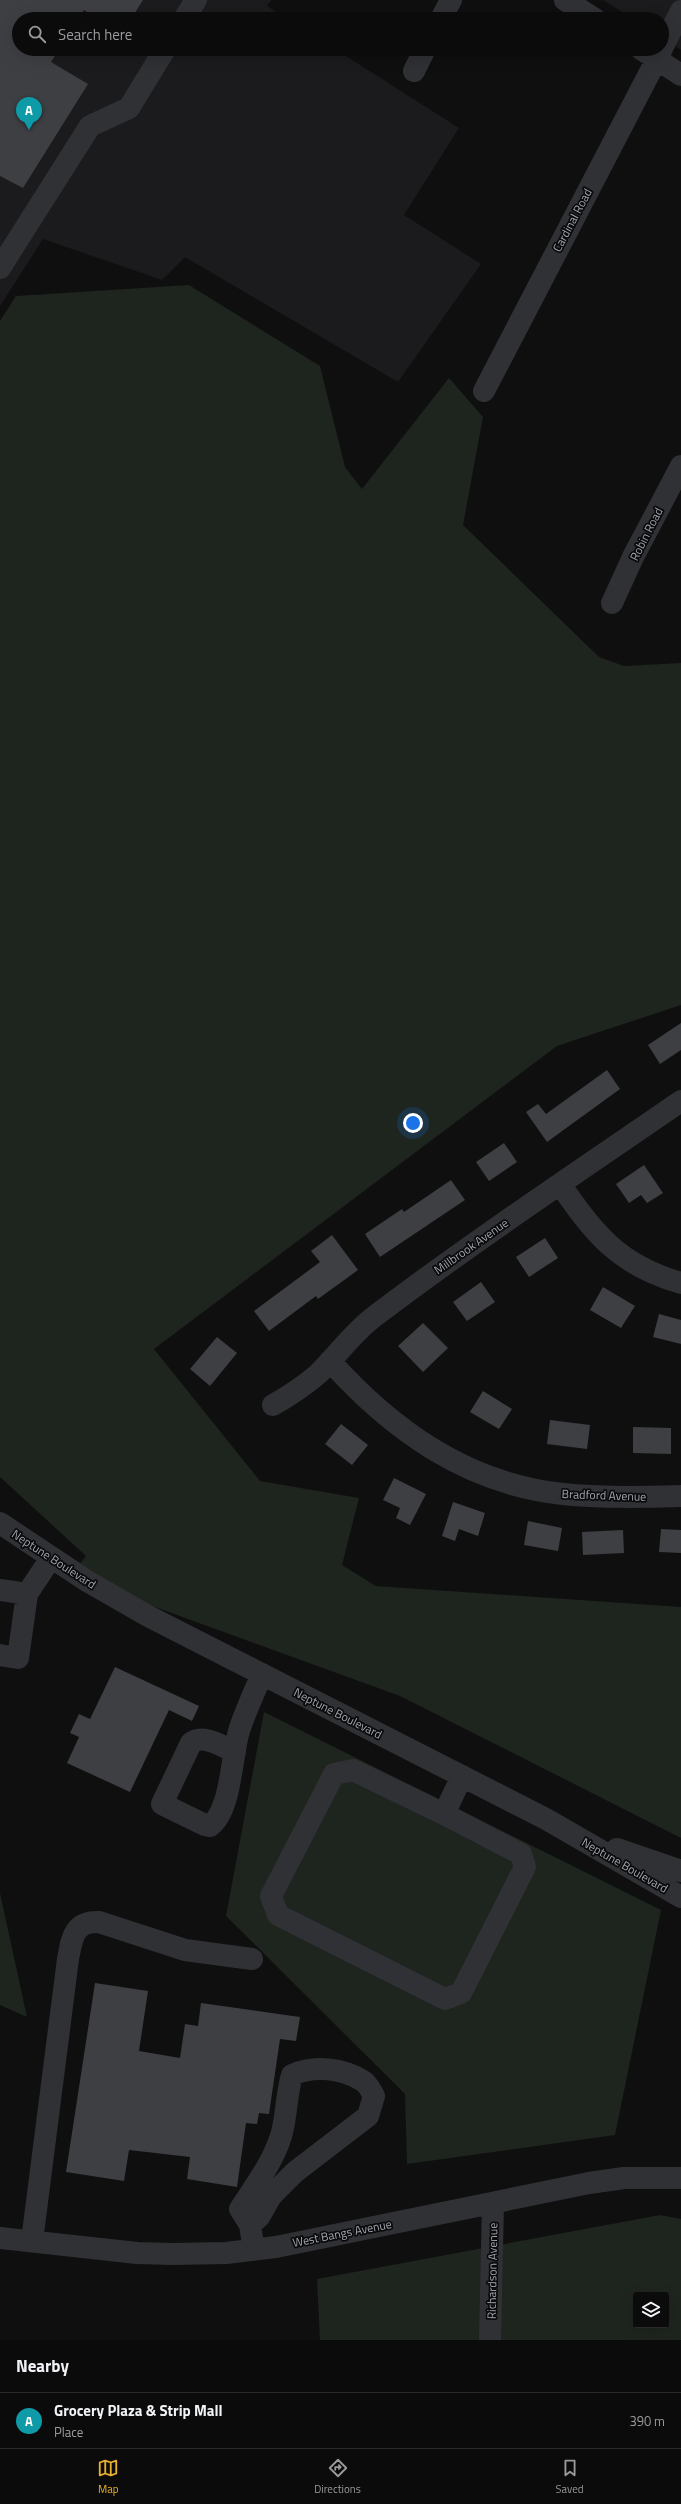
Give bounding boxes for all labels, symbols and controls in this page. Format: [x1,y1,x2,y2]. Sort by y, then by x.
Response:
search box [12,12,669,56]
icon: search [26,23,48,45]
text: Search here [58,23,132,46]
pin: A [16,97,42,130]
street label: Cardinal Road [547,185,597,255]
street label: Robin Road [624,504,668,564]
your location [403,1113,423,1133]
street label: Millbrook Avenue [430,1213,512,1279]
street label: Bradford Avenue [561,1484,647,1506]
street label: Neptune Boulevard [8,1525,100,1593]
street label: Neptune Boulevard [290,1683,386,1743]
street label: Neptune Boulevard [578,1833,672,1897]
street label: West Bangs Avenue [291,2214,393,2252]
street label: Richardson Avenue [482,2223,502,2319]
map controls [633,2292,669,2328]
button: layers [633,2292,669,2328]
text: Nearby [16,2353,69,2379]
text: Grocery Plaza & Strip Mall [54,2399,223,2422]
text: A [25,2411,33,2431]
text: 390 m [629,2411,665,2431]
text: Place [54,2422,83,2442]
tab: Map [97,2457,119,2497]
tab: Directions [314,2457,361,2497]
tab: Saved [556,2457,584,2497]

